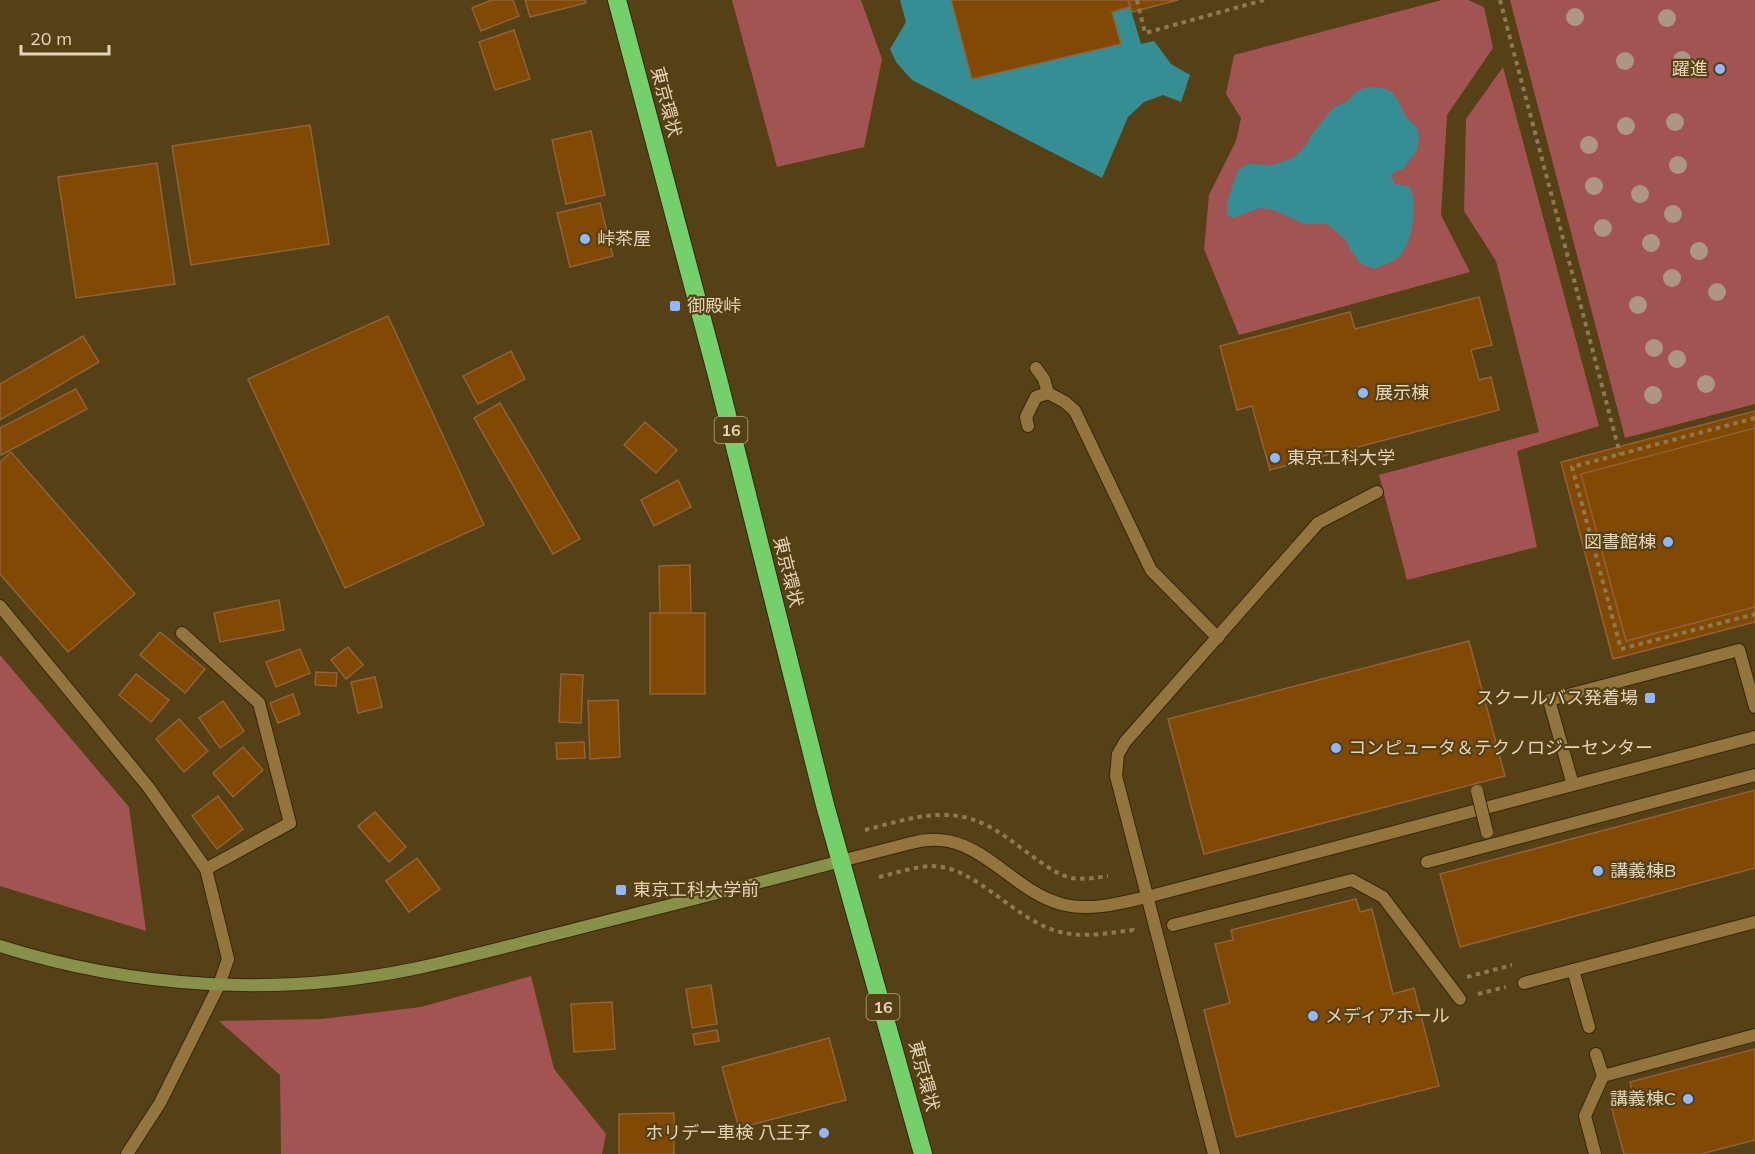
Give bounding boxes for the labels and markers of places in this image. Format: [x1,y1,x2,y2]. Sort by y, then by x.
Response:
place label: 躍進 [1672,57,1708,80]
marker: 躍進 [1713,62,1727,76]
place label: 峠茶屋 [597,227,651,250]
marker: 峠茶屋 [578,232,592,246]
place label: 御殿峠 [687,294,741,317]
marker: 御殿峠 [668,299,682,313]
place label: 展示棟 [1375,381,1429,404]
marker: 展示棟 [1356,386,1370,400]
place label: 東京工科大学 [1287,446,1395,469]
marker: 東京工科大学 [1268,451,1282,465]
place label: 図書館棟 [1584,530,1656,553]
marker: 図書館棟 [1661,535,1675,549]
place label: スクールバス発着場 [1476,686,1638,709]
marker: スクールバス発着場 [1643,691,1657,705]
place label: コンピュータ＆テクノロジーセンター [1348,736,1653,759]
marker: コンピュータ＆テクノロジーセンター [1329,741,1343,755]
place label: 講義棟B [1610,859,1676,882]
marker: 講義棟B [1591,864,1605,878]
place label: 東京工科大学前 [633,878,759,901]
marker: 東京工科大学前 [614,883,628,897]
place label: メディアホール [1325,1004,1450,1027]
marker: メディアホール [1306,1009,1320,1023]
place label: 講義棟C [1610,1087,1676,1110]
marker: 講義棟C [1681,1092,1695,1106]
place label: ホリデー車検 八王子 [645,1121,812,1144]
marker: ホリデー車検 八王子 [817,1126,831,1140]

